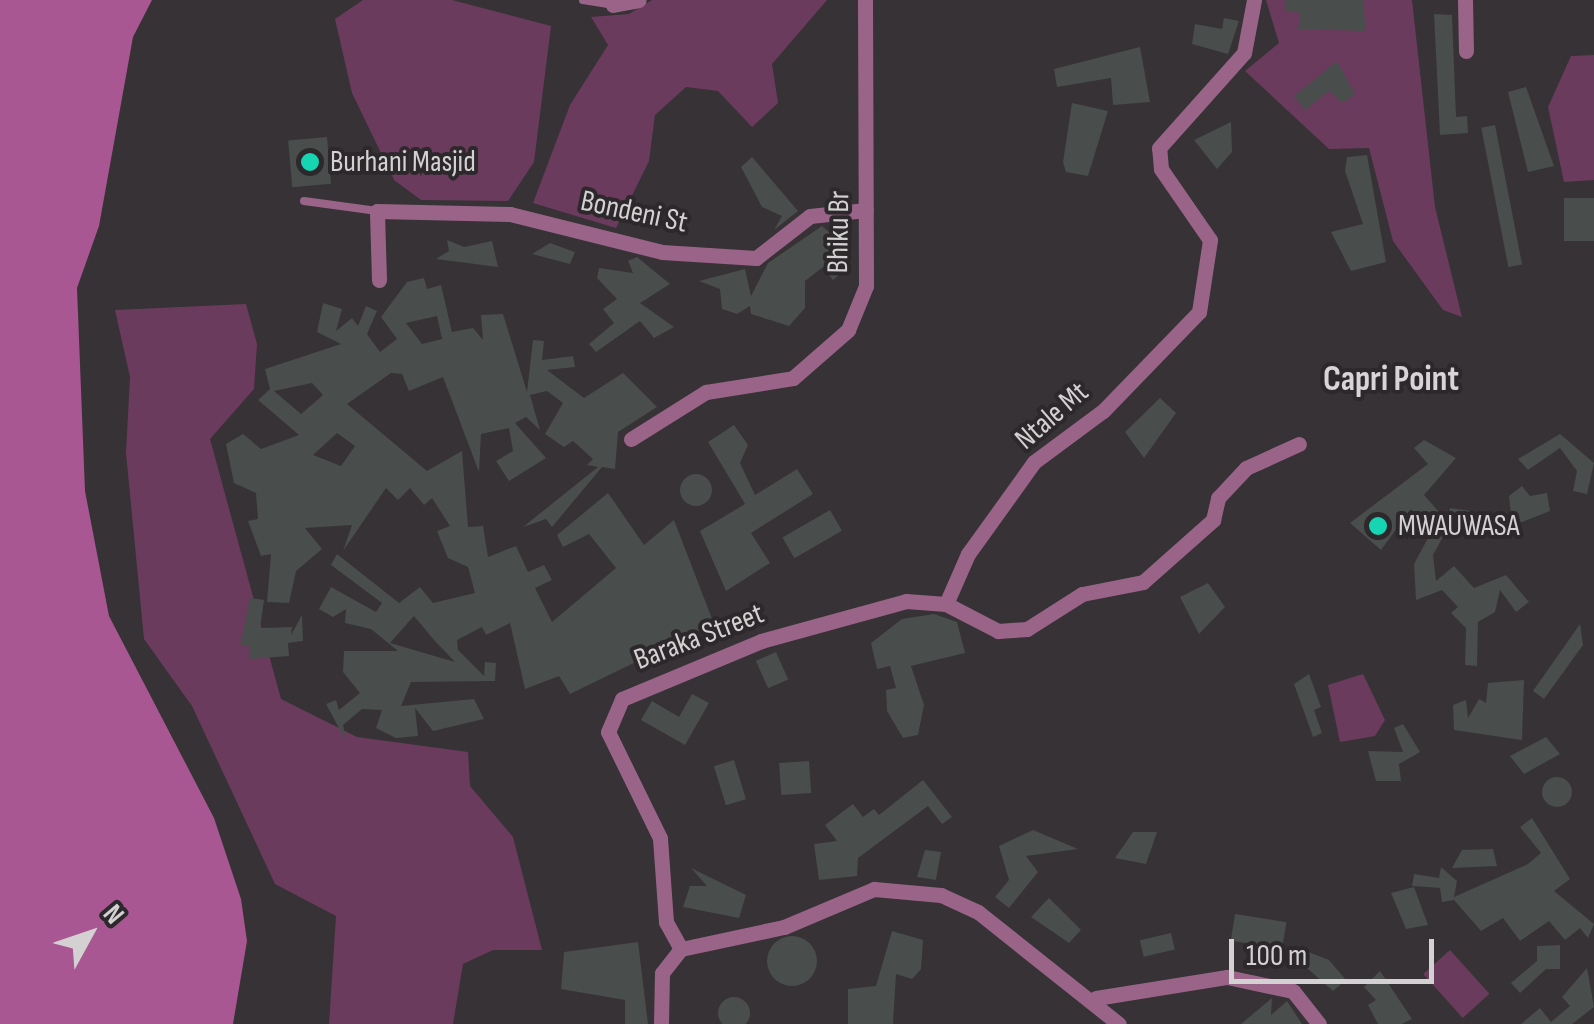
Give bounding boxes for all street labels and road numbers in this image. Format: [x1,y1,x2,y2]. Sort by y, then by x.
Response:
street label: Bondeni St [577,183,691,241]
street label: Bhiku Br [820,190,858,274]
street label: Ntale Mt [1008,374,1096,458]
street label: Baraka Street [629,596,769,678]

